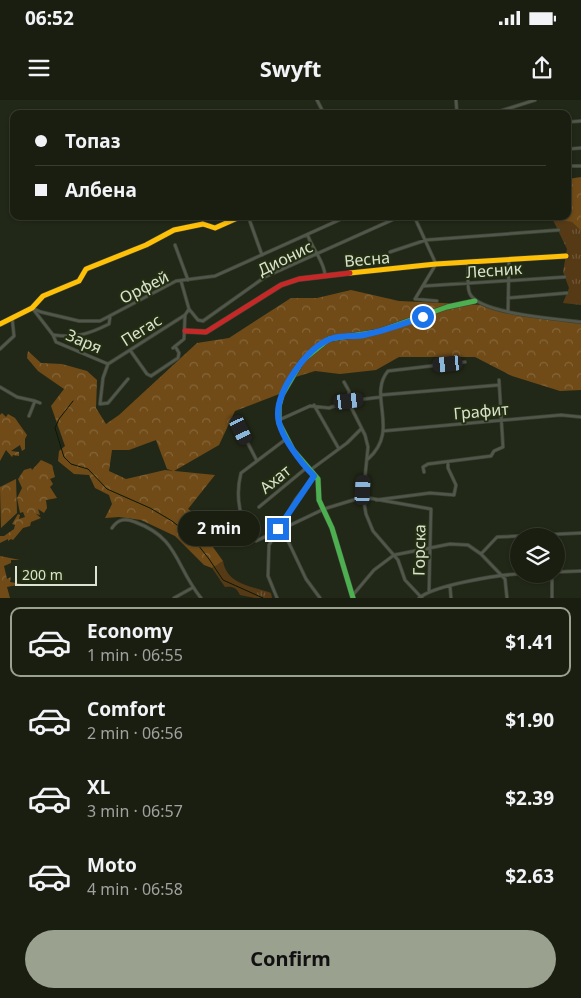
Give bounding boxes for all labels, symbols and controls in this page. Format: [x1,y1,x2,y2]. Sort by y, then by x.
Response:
text: 06:52 [25,5,74,31]
text: Swyft [260,53,321,83]
icon: menu [25,54,53,82]
icon: share [528,54,556,82]
text: Топаз [65,128,120,154]
text: Албена [65,177,137,203]
street label: Дионис [254,235,316,281]
street label: Весна [343,246,391,272]
street label: Лесник [465,257,523,283]
street label: Орфей [116,265,172,309]
route start [412,306,434,328]
street label: Пегас [116,309,166,351]
street label: Заря [63,324,105,358]
car [432,355,463,373]
car [333,392,364,410]
street label: Графит [452,398,510,424]
car [227,413,254,447]
street label: Ахат [255,459,296,498]
car [354,475,371,505]
callout: 2 min [178,512,260,546]
text: 2 min [197,517,241,539]
route end [267,518,289,540]
street label: Горска [408,524,430,576]
map controls [510,528,565,583]
button: layers [510,528,565,583]
scale bar [15,563,98,586]
text: 200 m [22,565,63,584]
text: Economy [87,618,173,644]
icon: car [27,620,72,665]
text: $1.41 [505,629,554,655]
text: 1 min · 06:55 [87,644,183,666]
text: Comfort [87,696,166,722]
icon: car [27,698,72,743]
text: $1.90 [505,707,554,733]
text: 2 min · 06:56 [87,722,183,744]
text: XL [87,774,110,800]
icon: car [27,776,72,821]
text: $2.39 [505,785,554,811]
text: 3 min · 06:57 [87,800,183,822]
text: Moto [87,852,137,878]
icon: car [27,854,72,899]
text: $2.63 [505,863,554,889]
text: 4 min · 06:58 [87,878,183,900]
button: Confirm [25,930,556,988]

